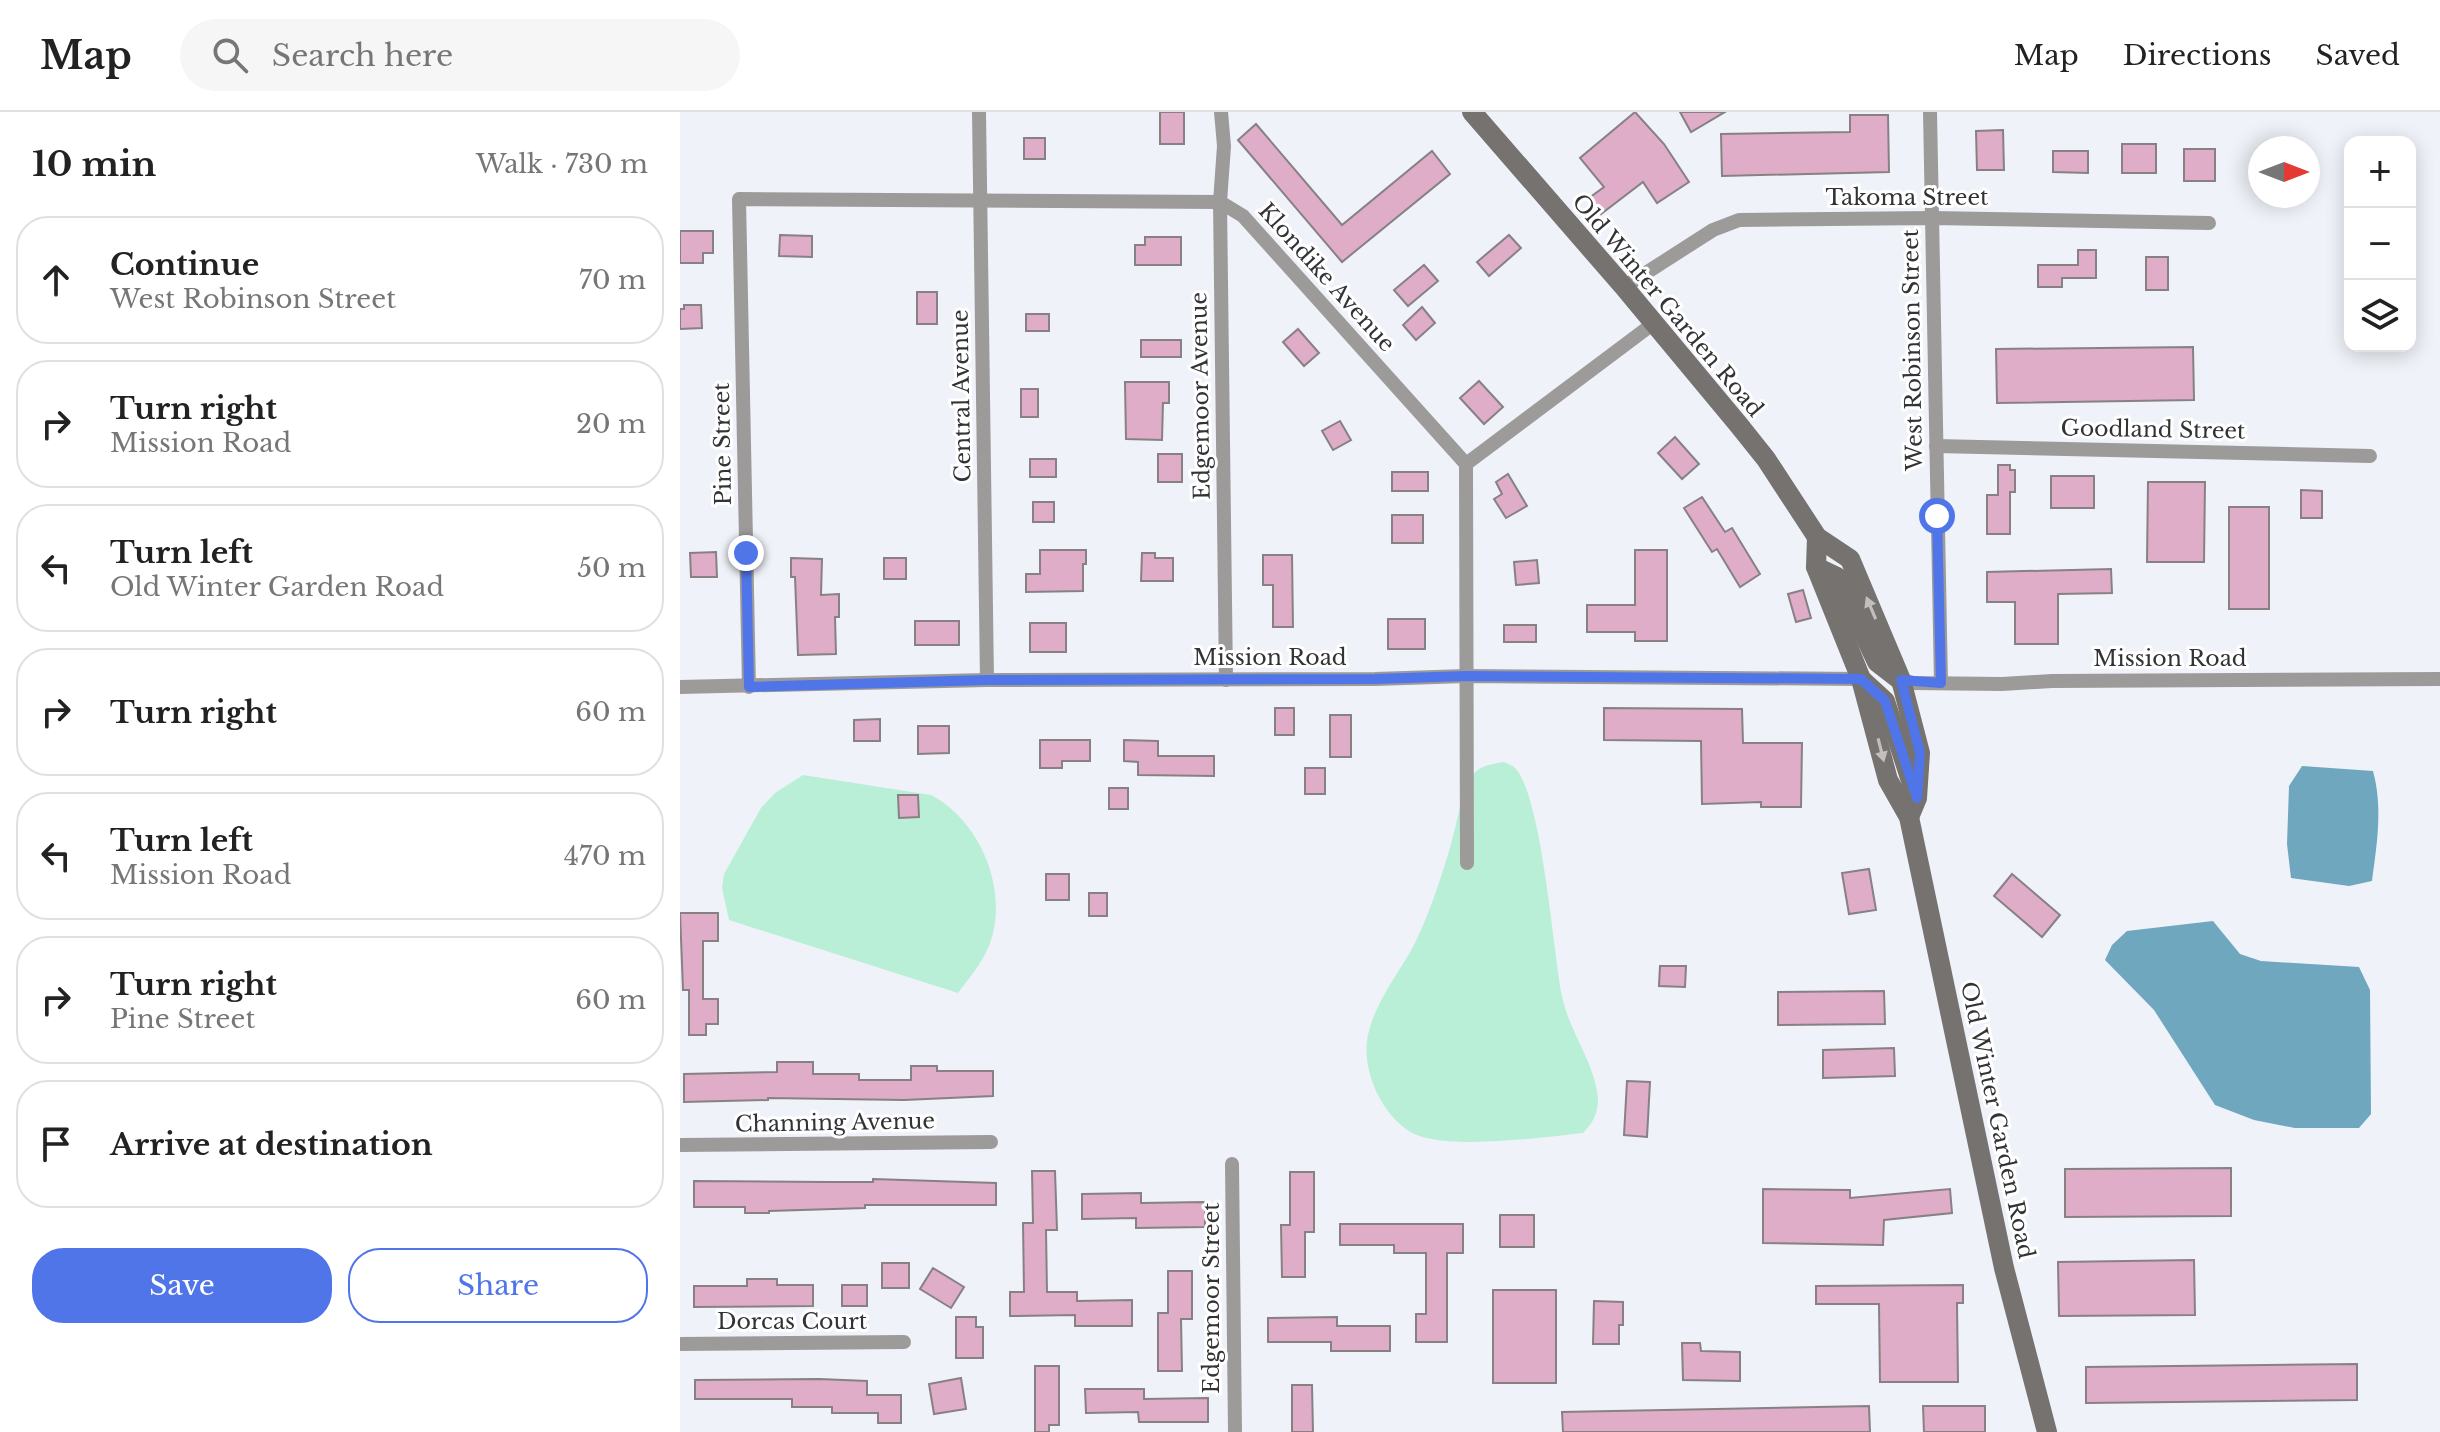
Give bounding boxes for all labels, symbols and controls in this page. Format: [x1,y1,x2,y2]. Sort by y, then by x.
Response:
search box [180,19,740,91]
text: Map [40,32,132,79]
icon: search [208,33,252,77]
text: Search here [272,37,453,74]
text: Map [2014,38,2079,73]
text: Directions [2123,38,2272,73]
text: Saved [2316,38,2400,73]
north arrow [2248,136,2320,208]
map controls [2344,136,2416,352]
button: + [2344,136,2416,208]
text: 10 min [32,143,156,185]
text: Walk · 730 m [476,148,648,180]
street label: Takoma Street [1826,184,1989,211]
street label: Old Winter Garden Road [1566,188,1769,422]
street label: Klondike Avenue [1253,197,1400,357]
button: − [2344,208,2416,280]
street label: West Robinson Street [1897,228,1928,472]
text: Continue [110,246,259,283]
icon: ahead [34,258,78,302]
text: 70 m [579,264,646,296]
button: layers [2344,280,2416,352]
text: West Robinson Street [110,283,396,315]
street label: Edgemoor Avenue [1185,292,1216,500]
street label: Central Avenue [946,309,977,483]
street label: Pine Street [708,382,737,506]
text: Turn right [110,390,277,427]
icon: right [34,402,78,446]
text: 20 m [576,408,646,440]
street label: Goodland Street [2060,414,2246,445]
text: Mission Road [110,427,291,459]
route start [1919,498,1955,534]
text: Turn left [110,534,253,571]
route end [728,535,764,571]
icon: left [34,546,78,590]
text: 50 m [577,552,646,584]
text: Old Winter Garden Road [110,571,444,603]
one-way arrow [1865,596,1878,620]
street label: Mission Road [1193,644,1347,671]
street label: Mission Road [2093,645,2247,672]
icon: right [34,690,78,734]
text: Turn right [110,694,277,731]
text: 60 m [575,696,646,728]
one-way arrow [1875,737,1887,762]
text: Turn left [110,822,253,859]
icon: left [34,834,78,878]
text: 470 m [564,840,646,872]
text: Mission Road [110,859,291,891]
text: Turn right [110,966,277,1003]
icon: right [34,978,78,1022]
street label: Old Winter Garden Road [1955,979,2040,1261]
text: 60 m [575,984,646,1016]
text: Pine Street [110,1003,255,1035]
street label: Channing Avenue [735,1107,935,1138]
icon: arrive [34,1122,78,1166]
text: Arrive at destination [110,1126,433,1163]
street label: Edgemoor Street [1198,1202,1225,1394]
button: Save [32,1248,332,1323]
button: Share [348,1248,648,1323]
street label: Dorcas Court [717,1308,868,1335]

